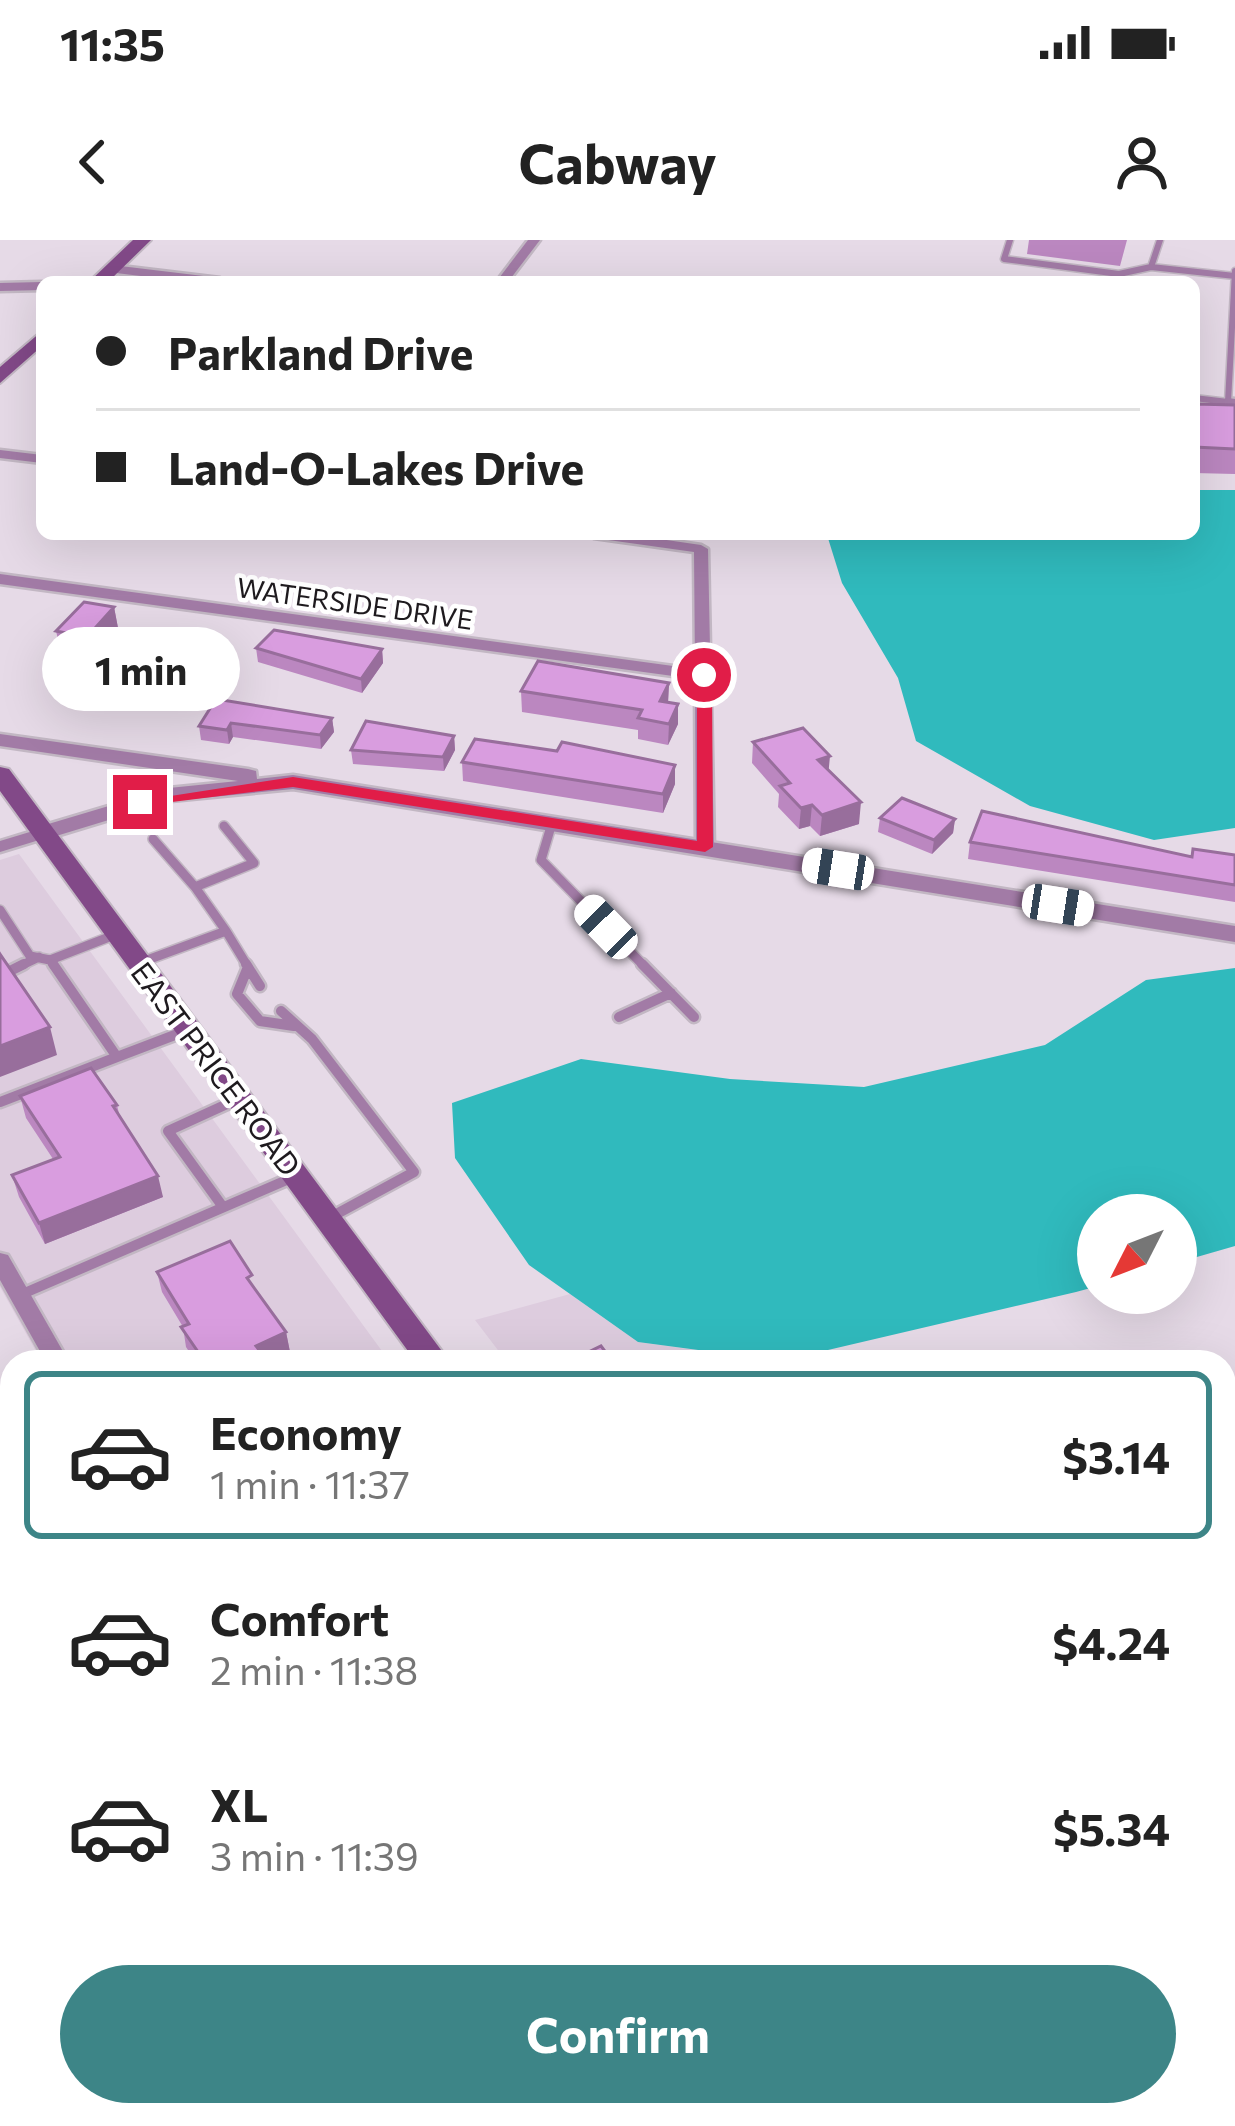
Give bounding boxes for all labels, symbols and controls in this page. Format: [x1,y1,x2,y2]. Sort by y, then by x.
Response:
text: 11:35 [60,15,165,70]
icon: back [60,129,126,195]
text: Cabway [518,129,717,195]
icon: person [1109,129,1175,195]
text: Parkland Drive [168,324,474,379]
text: Land-O-Lakes Drive [168,439,584,494]
street label: WATERSIDE DRIVE [235,570,475,636]
callout: 1 min [41,628,239,712]
text: 1 min [95,645,187,693]
route start [677,648,731,702]
route end [113,775,167,829]
car [800,846,876,892]
car [1020,882,1096,928]
car [568,889,644,965]
street label: EAST PRICE ROAD [125,954,309,1182]
north arrow [1077,1194,1197,1314]
map controls [1077,1194,1197,1314]
icon: car [66,1401,174,1509]
text: Economy [210,1404,402,1459]
text: $3.14 [1062,1428,1170,1483]
text: 1 min · 11:37 [210,1459,410,1507]
icon: car [66,1587,174,1695]
text: Comfort [210,1590,389,1645]
text: $4.24 [1052,1614,1170,1669]
text: 2 min · 11:38 [210,1645,418,1693]
icon: car [66,1773,174,1881]
text: XL [210,1776,268,1831]
text: $5.34 [1053,1800,1170,1855]
text: 3 min · 11:39 [210,1831,419,1879]
button: Confirm [60,1965,1176,2103]

